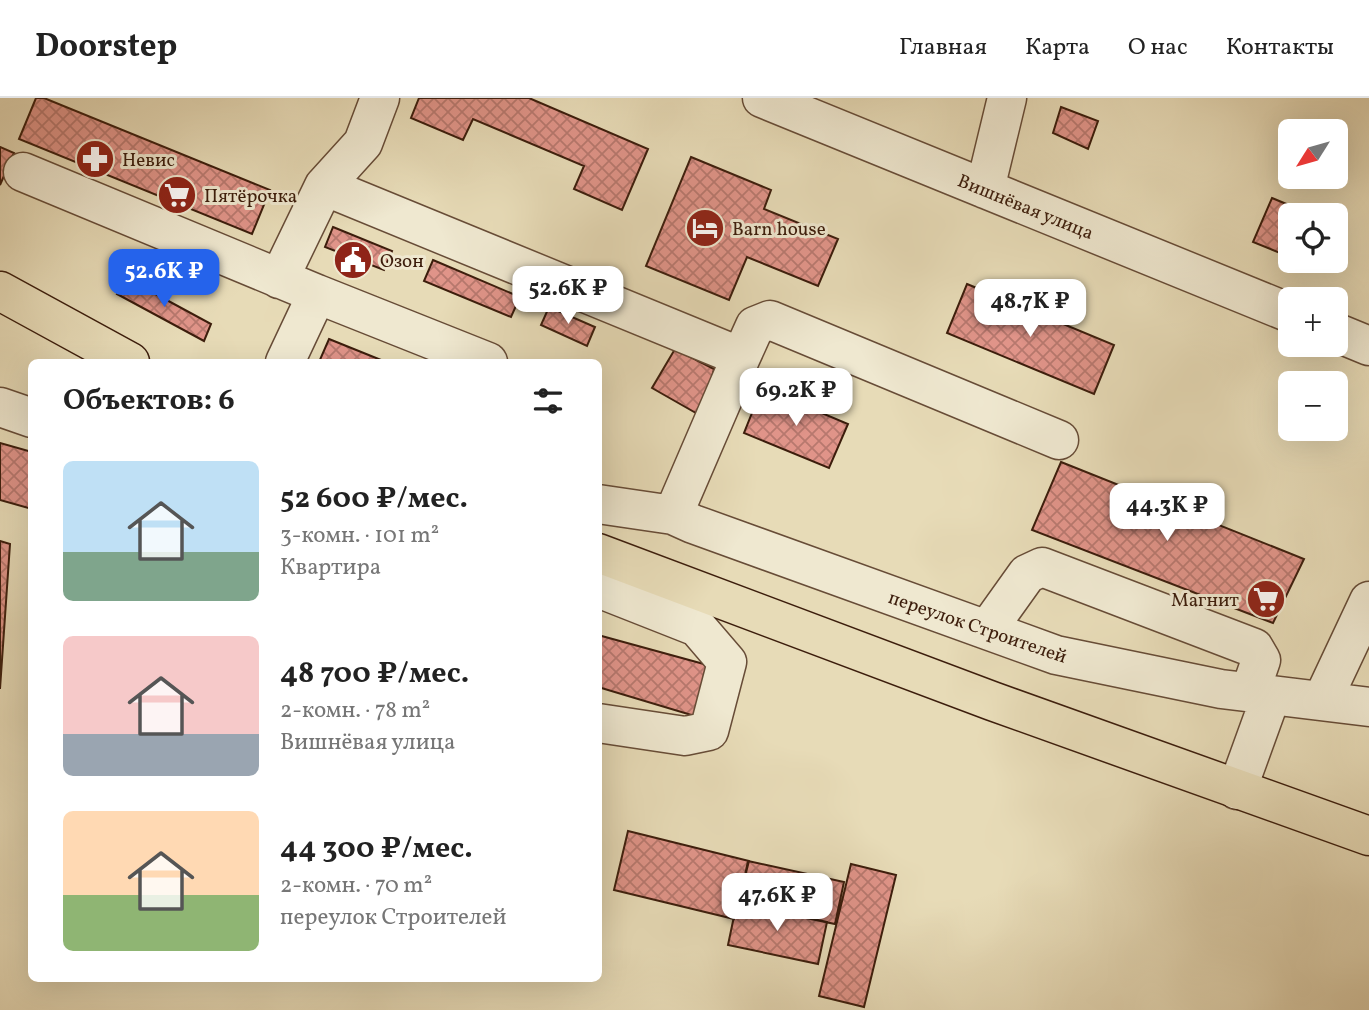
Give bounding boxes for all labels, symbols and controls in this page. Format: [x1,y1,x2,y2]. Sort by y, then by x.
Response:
text: Doorstep [35,25,177,71]
text: Главная [899,31,987,65]
text: Карта [1025,31,1090,65]
text: О нас [1128,31,1188,65]
text: Контакты [1226,31,1334,65]
north arrow [1278,119,1348,189]
map controls [1278,119,1348,441]
pharmacy icon: Невис [74,138,116,180]
place label: Невис [122,148,175,174]
street label: Вишнёвая улица [953,169,1097,247]
supermarket icon: Пятёрочка [156,174,198,216]
place label: Пятёрочка [204,184,297,210]
button: locate [1278,203,1348,273]
hotel icon: Barn house [684,207,726,249]
place label: Barn house [732,217,826,243]
public building icon: Озон [332,239,374,281]
place label: Озон [380,249,424,275]
pin: 52.6K ₽ [99,250,229,309]
text: 52.6K ₽ [124,256,204,288]
pin: 52.6K ₽ [503,266,633,326]
text: 52.6K ₽ [528,273,608,305]
pin: 48.7K ₽ [965,280,1095,339]
text: 48.7K ₽ [990,286,1070,318]
button: + [1278,287,1348,357]
pin: 69.2K ₽ [731,368,861,428]
button: − [1278,371,1348,441]
text: 69.2K ₽ [756,375,836,407]
text: Объектов: 6 [63,380,235,422]
icon: filters [529,382,567,420]
text: 52 600 ₽/мес. [280,478,468,520]
pin: 44.3K ₽ [1102,484,1232,543]
icon: home [119,489,203,573]
text: 44.3K ₽ [1126,490,1208,522]
text: 3-комн. · 101 m² [280,520,439,552]
text: Квартира [280,552,381,584]
supermarket icon: Магнит [1245,578,1287,620]
street label: переулок Строителей [885,585,1070,671]
place label: Магнит [1171,588,1239,614]
text: 48 700 ₽/мес. [280,653,469,695]
icon: home [119,664,203,748]
text: 2-комн. · 78 m² [280,695,430,727]
text: Вишнёвая улица [280,727,455,759]
text: 44 300 ₽/мес. [280,828,473,870]
icon: home [119,839,203,923]
text: 2-комн. · 70 m² [280,870,432,902]
pin: 47.6K ₽ [712,874,842,933]
text: 47.6K ₽ [738,880,816,912]
text: переулок Строителей [280,902,506,934]

